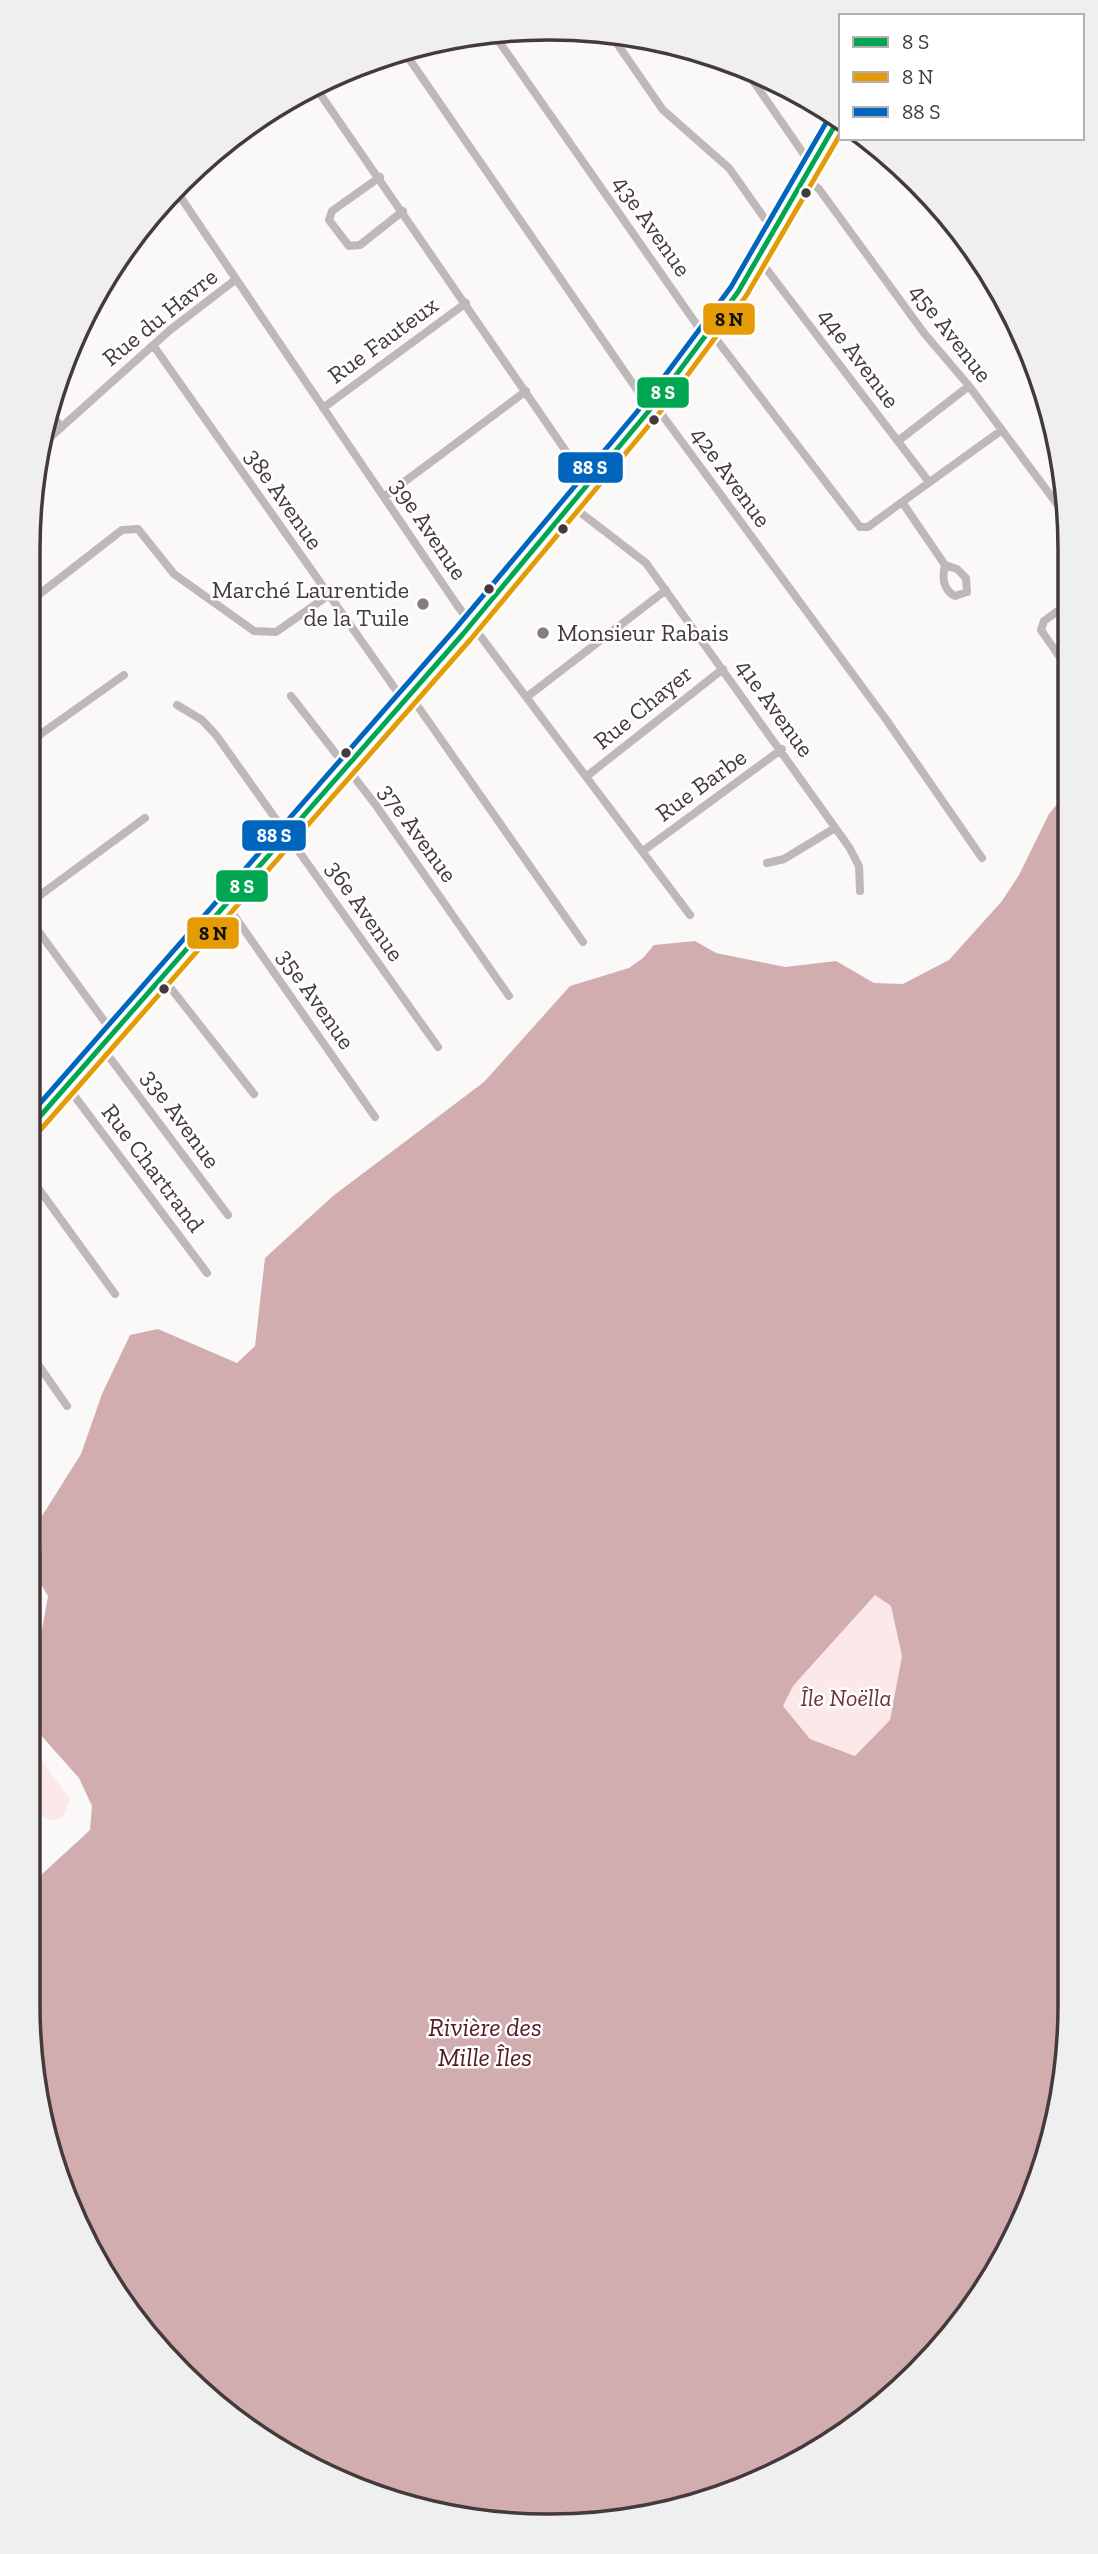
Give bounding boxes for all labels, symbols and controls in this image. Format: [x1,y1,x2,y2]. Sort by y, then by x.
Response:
legend [839,14,1084,140]
text: 8 S [902,29,929,54]
text: 8 N [902,64,934,89]
text: 88 S [902,99,941,124]
street label: 43e Avenue [607,170,698,282]
unlabelled marker [799,186,813,200]
street label: Rue du Havre [96,261,223,372]
street label: 45e Avenue [904,278,999,388]
street label: Rue Fauteux [322,290,443,389]
line badge: 8 N [702,302,756,336]
street label: 44e Avenue [812,302,906,414]
text: 8 N [715,308,743,331]
line badge: 8 S [636,376,690,409]
text: 8 S [651,381,675,404]
unlabelled marker [647,413,661,427]
street label: 42e Avenue [685,421,778,533]
street label: 38e Avenue [239,443,330,555]
line badge: 88 S [557,451,624,484]
text: 88 S [573,456,607,479]
street label: 39e Avenue [385,472,474,585]
unlabelled marker [556,522,570,536]
place label: Marché Laurentide de la Tuile [212,575,409,632]
unlabelled marker [482,582,496,596]
marker: Marché Laurentide de la Tuile [415,596,431,612]
place label: Monsieur Rabais [557,618,729,647]
marker: Monsieur Rabais [535,625,551,641]
street label: 41e Avenue [730,653,821,762]
street label: Rue Chayer [588,658,698,755]
street label: Rue Barbe [650,742,752,827]
unlabelled marker [339,746,353,760]
street label: 37e Avenue [373,778,464,888]
line badge: 88 S [241,819,307,852]
text: 88 S [257,824,291,847]
street label: 36e Avenue [320,855,411,967]
line badge: 8 S [215,869,269,903]
text: 8 S [230,875,254,898]
line badge: 8 N [186,916,240,950]
text: 8 N [199,922,227,945]
street label: 35e Avenue [271,943,362,1055]
unlabelled marker [157,982,171,996]
street label: 33e Avenue [136,1063,227,1174]
street label: Rue Chartrand [96,1098,211,1238]
park label: Île Noëlla [800,1683,892,1712]
water label: Rivière des Mille Îles [428,2011,542,2073]

